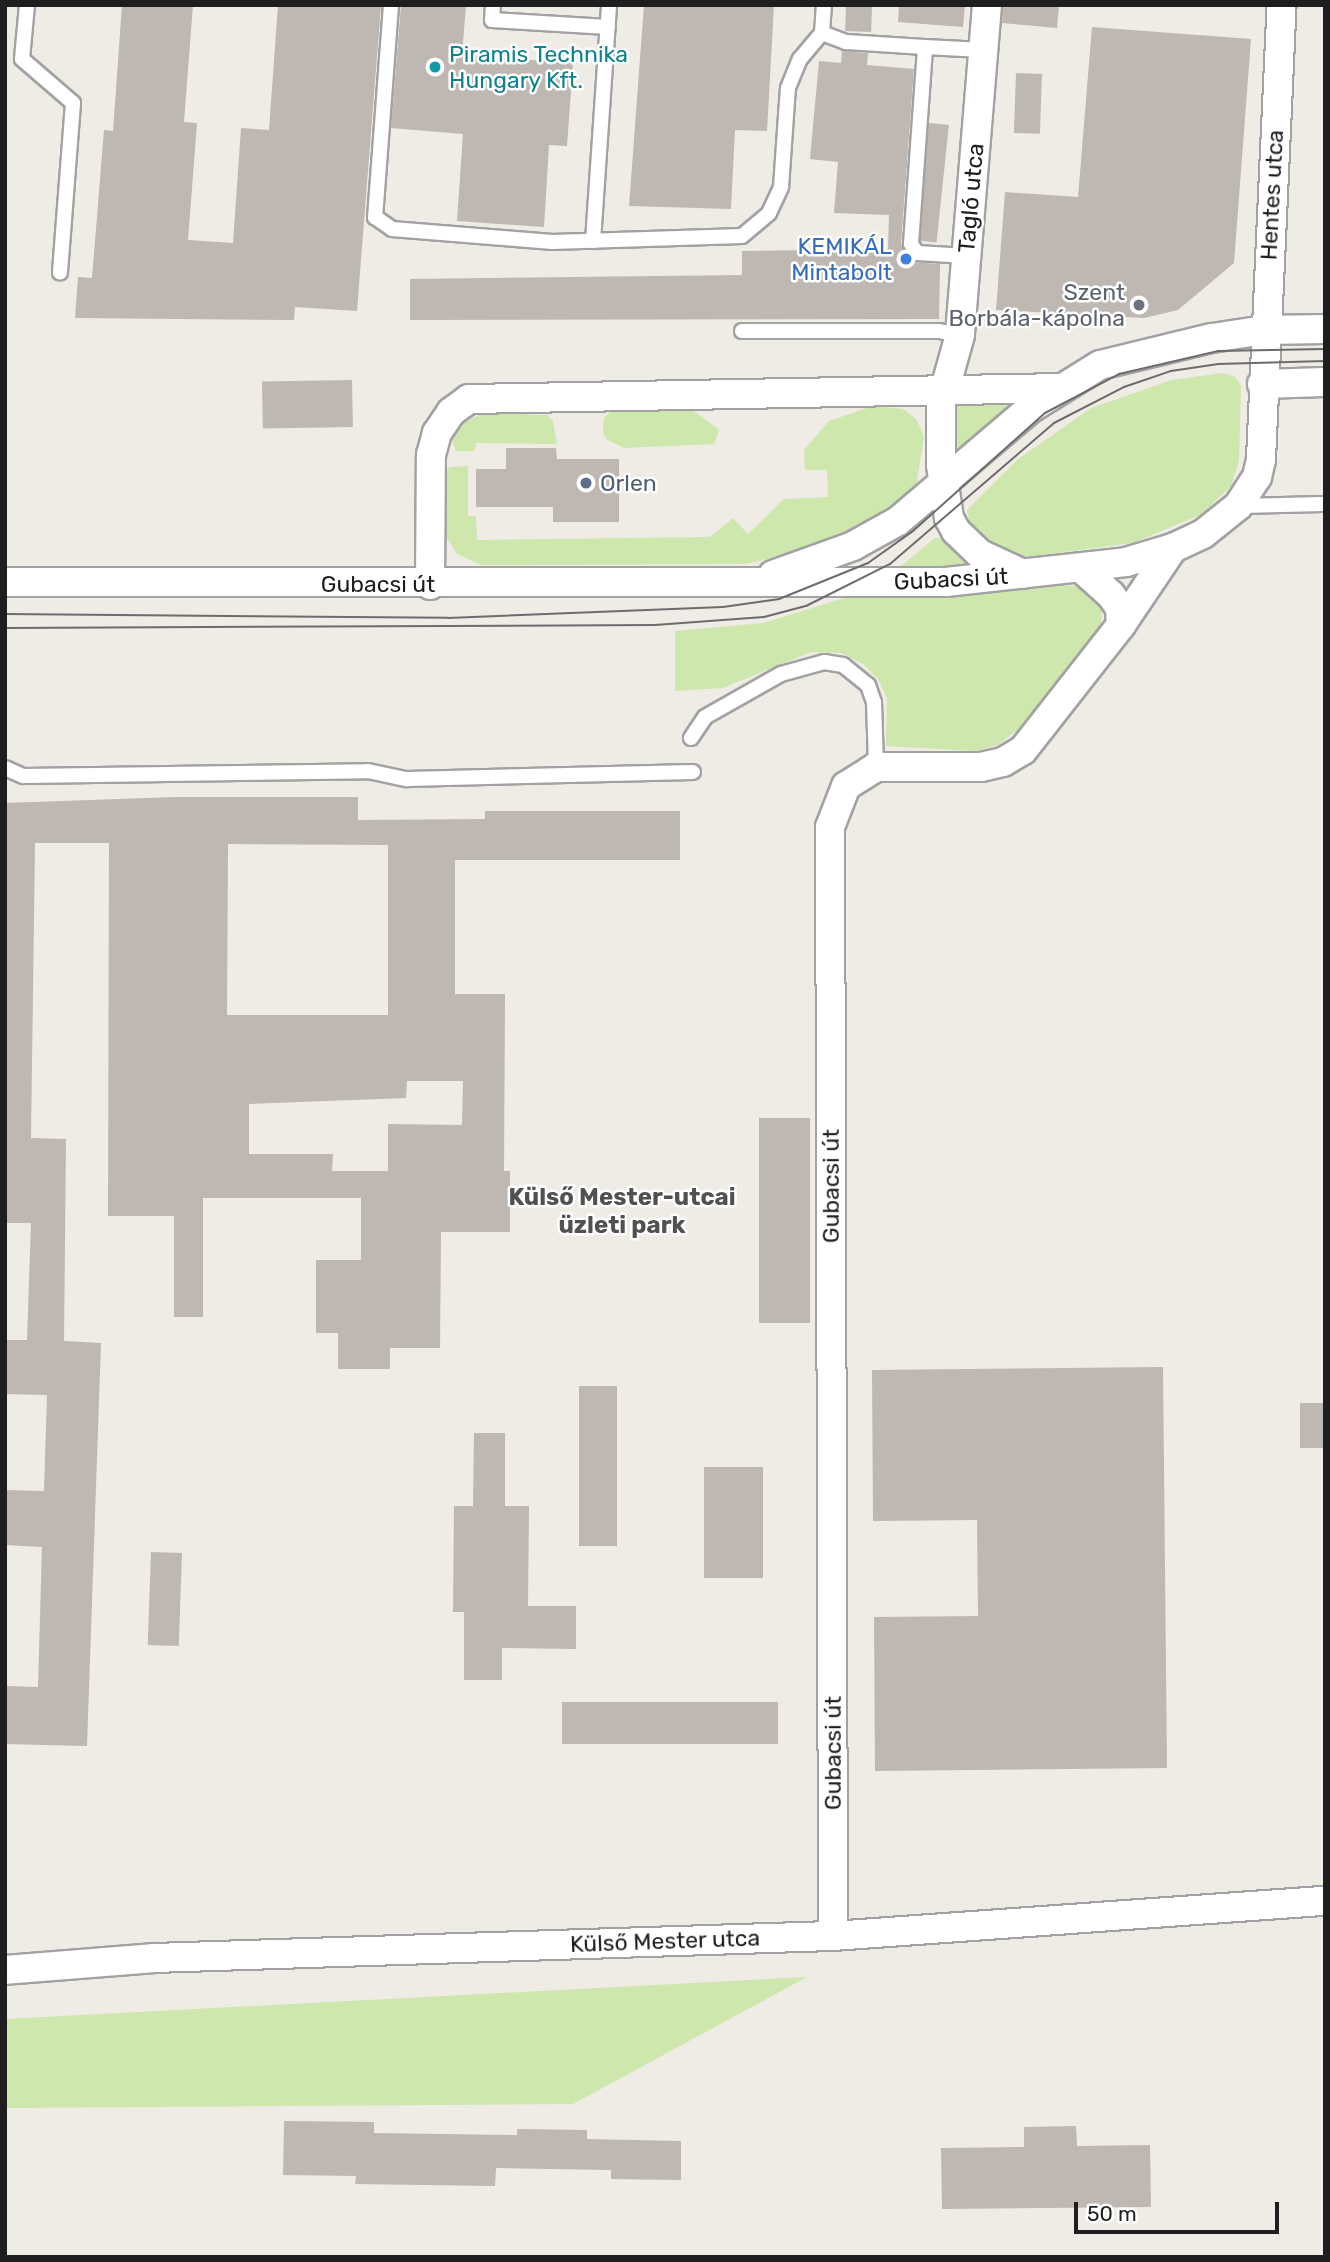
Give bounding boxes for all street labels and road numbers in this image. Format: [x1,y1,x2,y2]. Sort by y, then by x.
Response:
street label: Hentes utca [1255,129,1289,261]
street label: Tagló utca [952,142,990,254]
street label: Gubacsi út [893,562,1009,596]
street label: Gubacsi út [321,570,435,598]
street label: Gubacsi út [817,1129,845,1243]
street label: Gubacsi út [819,1696,847,1810]
street label: Külső Mester utca [569,1924,761,1958]

